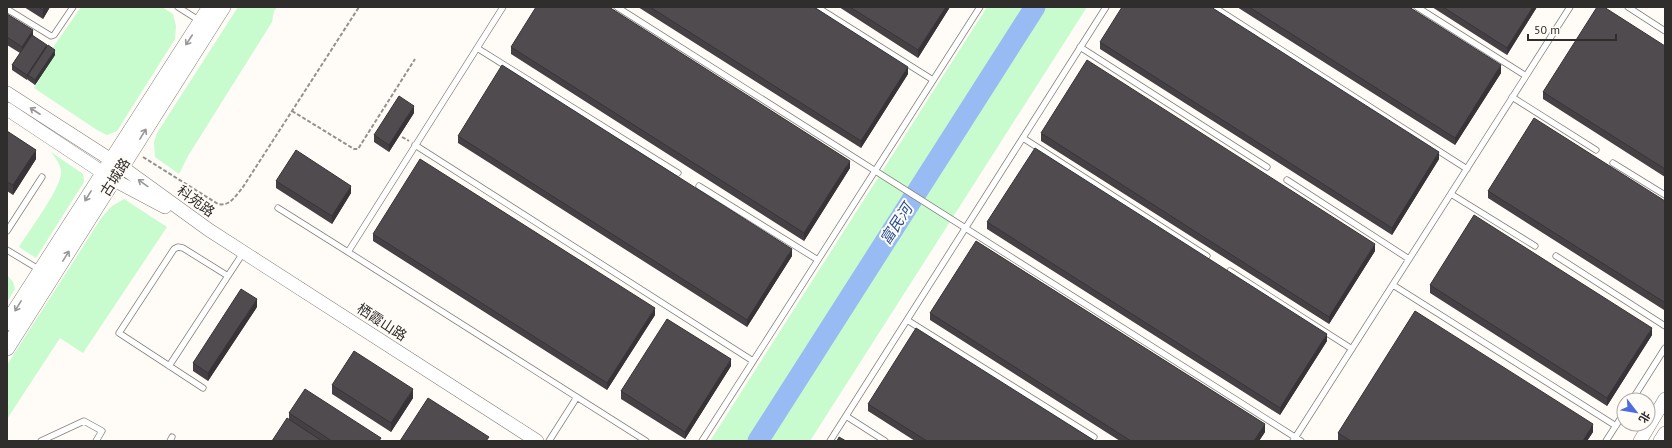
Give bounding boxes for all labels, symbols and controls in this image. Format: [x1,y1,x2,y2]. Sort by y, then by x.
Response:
scale bar [1528,16,1616,42]
text: 50 m [1534,22,1560,37]
one-way arrow [185,34,193,45]
one-way arrow [30,107,41,115]
one-way arrow [139,128,147,140]
street label: 古城路 [96,154,134,200]
one-way arrow [138,179,149,187]
street label: 科苑路 [174,181,218,221]
one-way arrow [84,190,92,201]
water label: 富民河 [876,197,918,248]
one-way arrow [62,250,70,262]
street label: 栖霞山路 [354,299,410,345]
one-way arrow [14,300,22,311]
north arrow [1616,392,1656,432]
text: 北 [1636,409,1653,425]

